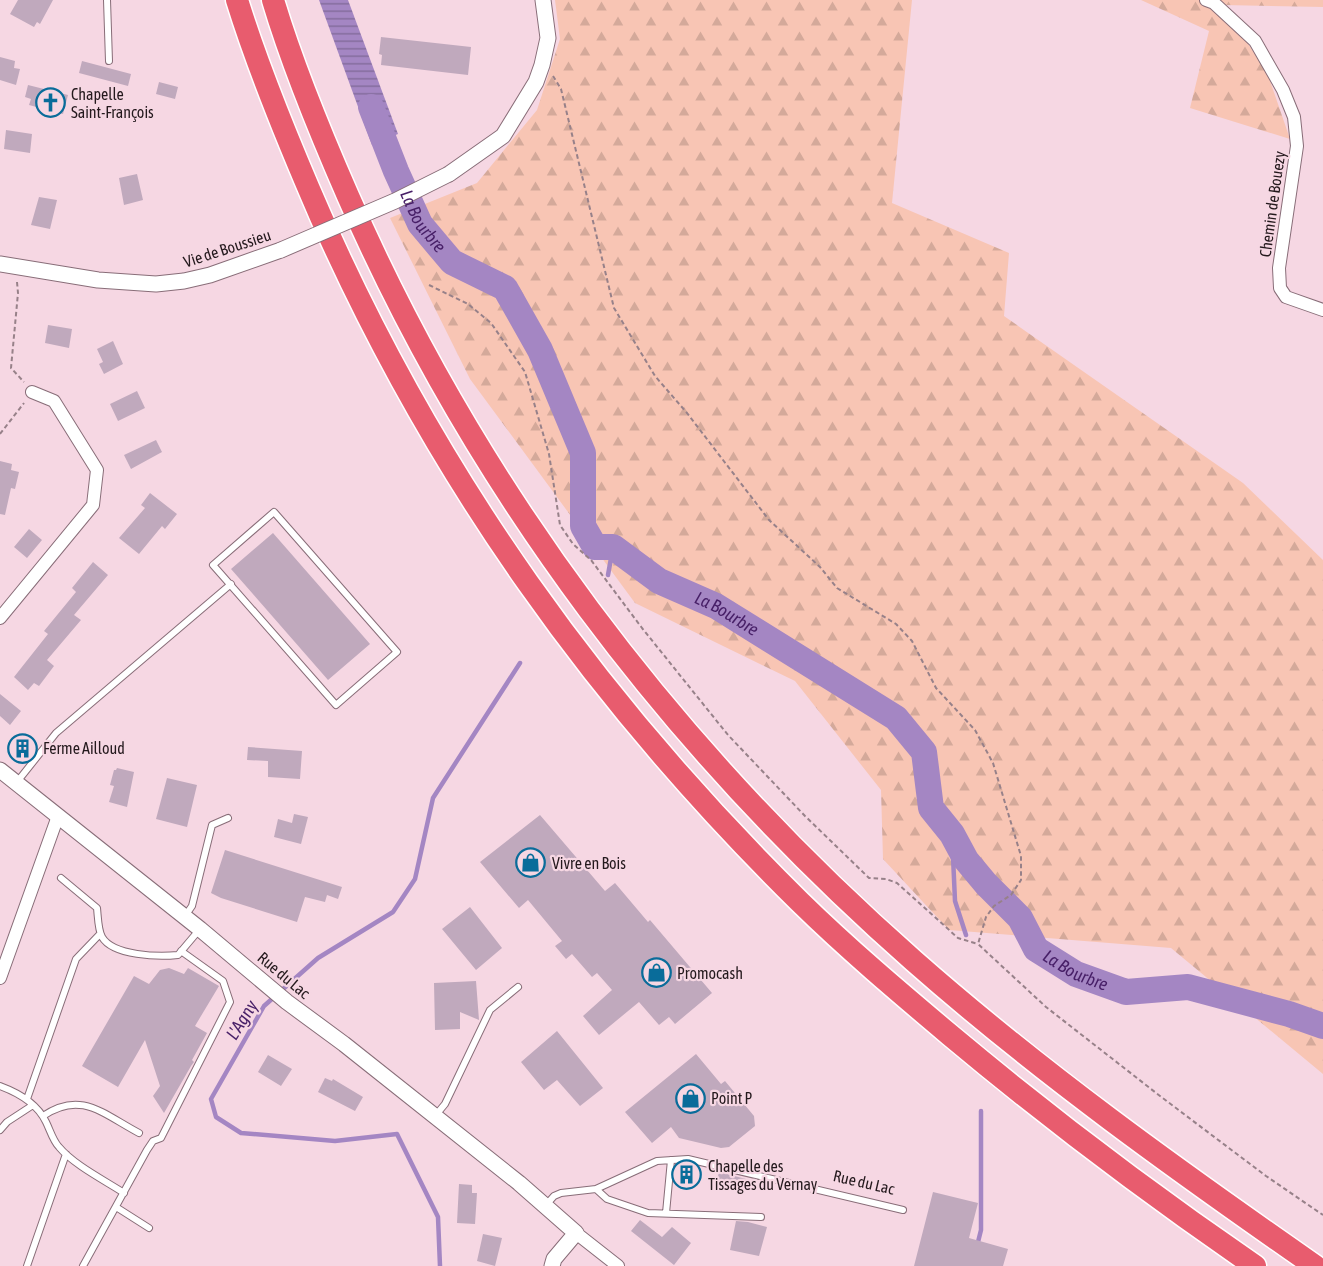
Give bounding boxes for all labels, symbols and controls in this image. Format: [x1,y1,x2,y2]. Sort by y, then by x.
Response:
place label: Chapelle Saint-François [71,85,154,122]
church icon: Chapelle Saint-François [34,87,66,119]
street label: Chemin de Bouezy [1256,149,1289,258]
water label: La Bourbre [396,187,451,257]
street label: Vie de Boussieu [181,225,273,271]
water label: La Bourbre [692,587,763,640]
building icon: Ferme Ailloud [6,732,38,764]
place label: Ferme Ailloud [43,739,125,757]
shop icon: Vivre en Bois [515,847,547,879]
place label: Vivre en Bois [552,854,626,872]
water label: La Bourbre [1039,945,1111,995]
street label: Rue du Lac [254,948,314,1002]
shop icon: Promocash [640,957,672,989]
place label: Promocash [677,964,743,982]
water label: L'Agny [221,996,262,1043]
shop icon: Point P [674,1082,706,1114]
place label: Point P [711,1089,752,1107]
place label: Chapelle des Tissages du Vernay [708,1157,818,1194]
building icon: Chapelle des Tissages du Vernay [671,1159,703,1191]
street label: Rue du Lac [832,1166,896,1198]

